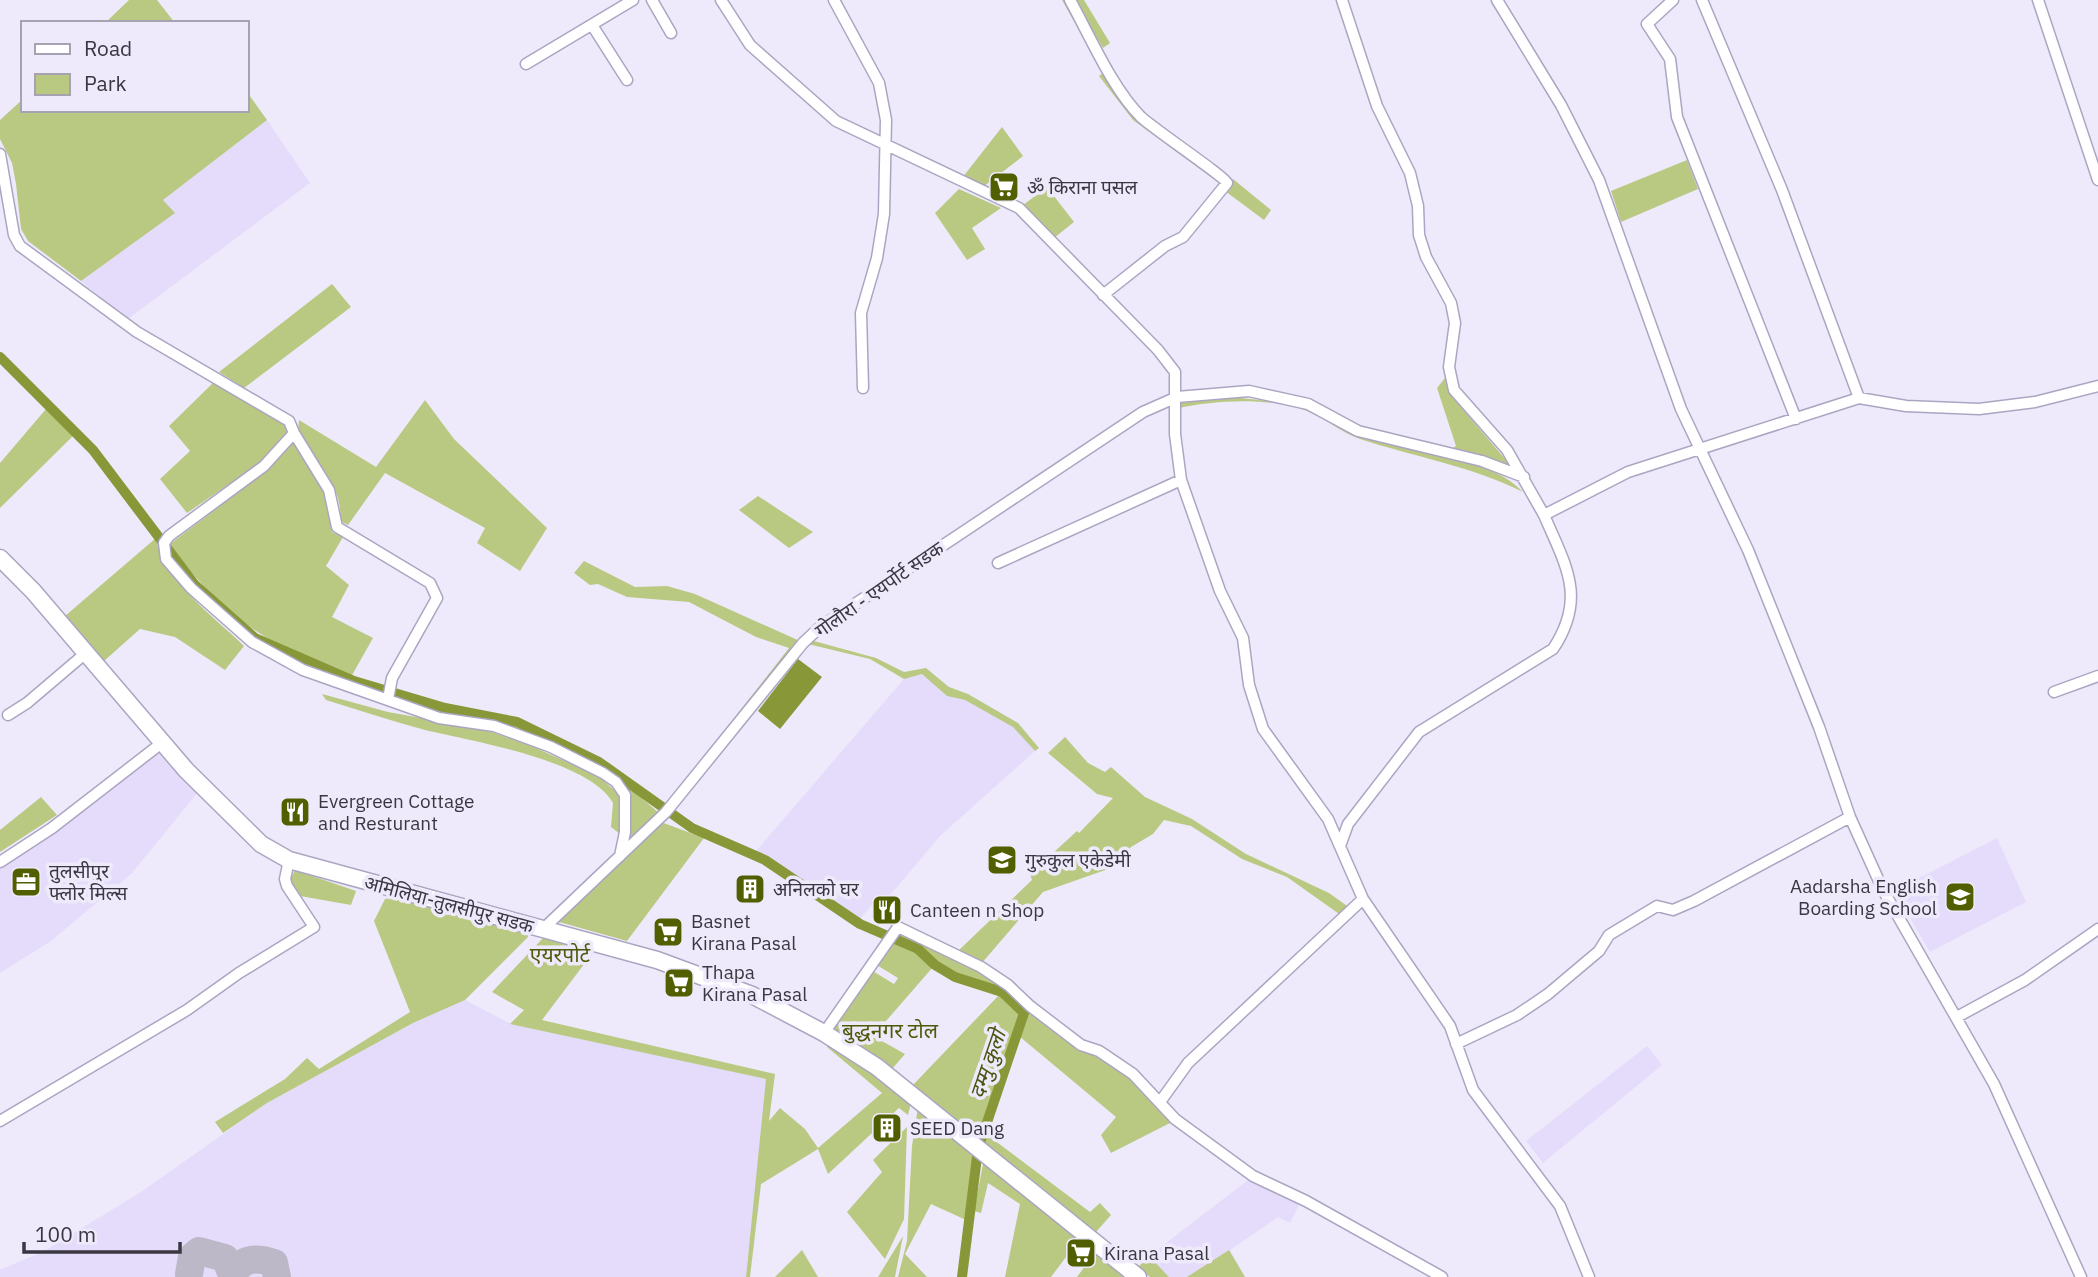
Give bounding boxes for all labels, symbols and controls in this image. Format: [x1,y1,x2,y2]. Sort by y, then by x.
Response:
legend [21,21,248,112]
text: Road [84,34,132,62]
text: Park [84,69,127,97]
supermarket icon: ॐ किराना पसल [987,170,1021,204]
place label: ॐ किराना पसल [1027,175,1139,199]
street label: गोलौरा - एयर्पोर्ट सडक [810,535,948,642]
place label: Evergreen Cottage and Resturant [318,789,474,835]
restaurant icon: Evergreen Cottage and Resturant [278,795,312,829]
school or university icon: गुरुकुल एकेडेमी [985,843,1019,877]
place label: गुरुकुल एकेडेमी [1025,848,1132,873]
place label: तुलसीपुर फ्लोर मिल्स [49,859,129,905]
office icon: तुलसीपुर फ्लोर मिल्स [9,865,43,899]
street label: अमिलिया-तुलसीपुर सडक [361,870,537,939]
building icon: अनिलको घर [733,872,767,906]
place label: Aadarsha English Boarding School [1790,874,1937,920]
place label: अनिलको घर [773,877,860,901]
school or university icon: Aadarsha English Boarding School [1943,880,1977,914]
restaurant icon: Canteen n Shop [870,893,904,927]
place label: Canteen n Shop [910,898,1044,922]
place label: Basnet Kirana Pasal [691,909,796,955]
supermarket icon: Basnet Kirana Pasal [651,915,685,949]
district label: एयरपोर्ट [530,940,591,968]
place label: Thapa Kirana Pasal [702,960,807,1006]
supermarket icon: Thapa Kirana Pasal [662,966,696,1000]
district label: बुद्धनगर टोल [842,1016,939,1044]
water label: दम्मु कुलो [962,1023,1013,1102]
building icon: SEED Dang [870,1111,904,1145]
place label: SEED Dang [910,1116,1004,1140]
scale bar [24,1210,180,1254]
text: 100 m [35,1220,96,1248]
supermarket icon: Kirana Pasal [1064,1236,1098,1270]
place label: Kirana Pasal [1104,1241,1209,1265]

